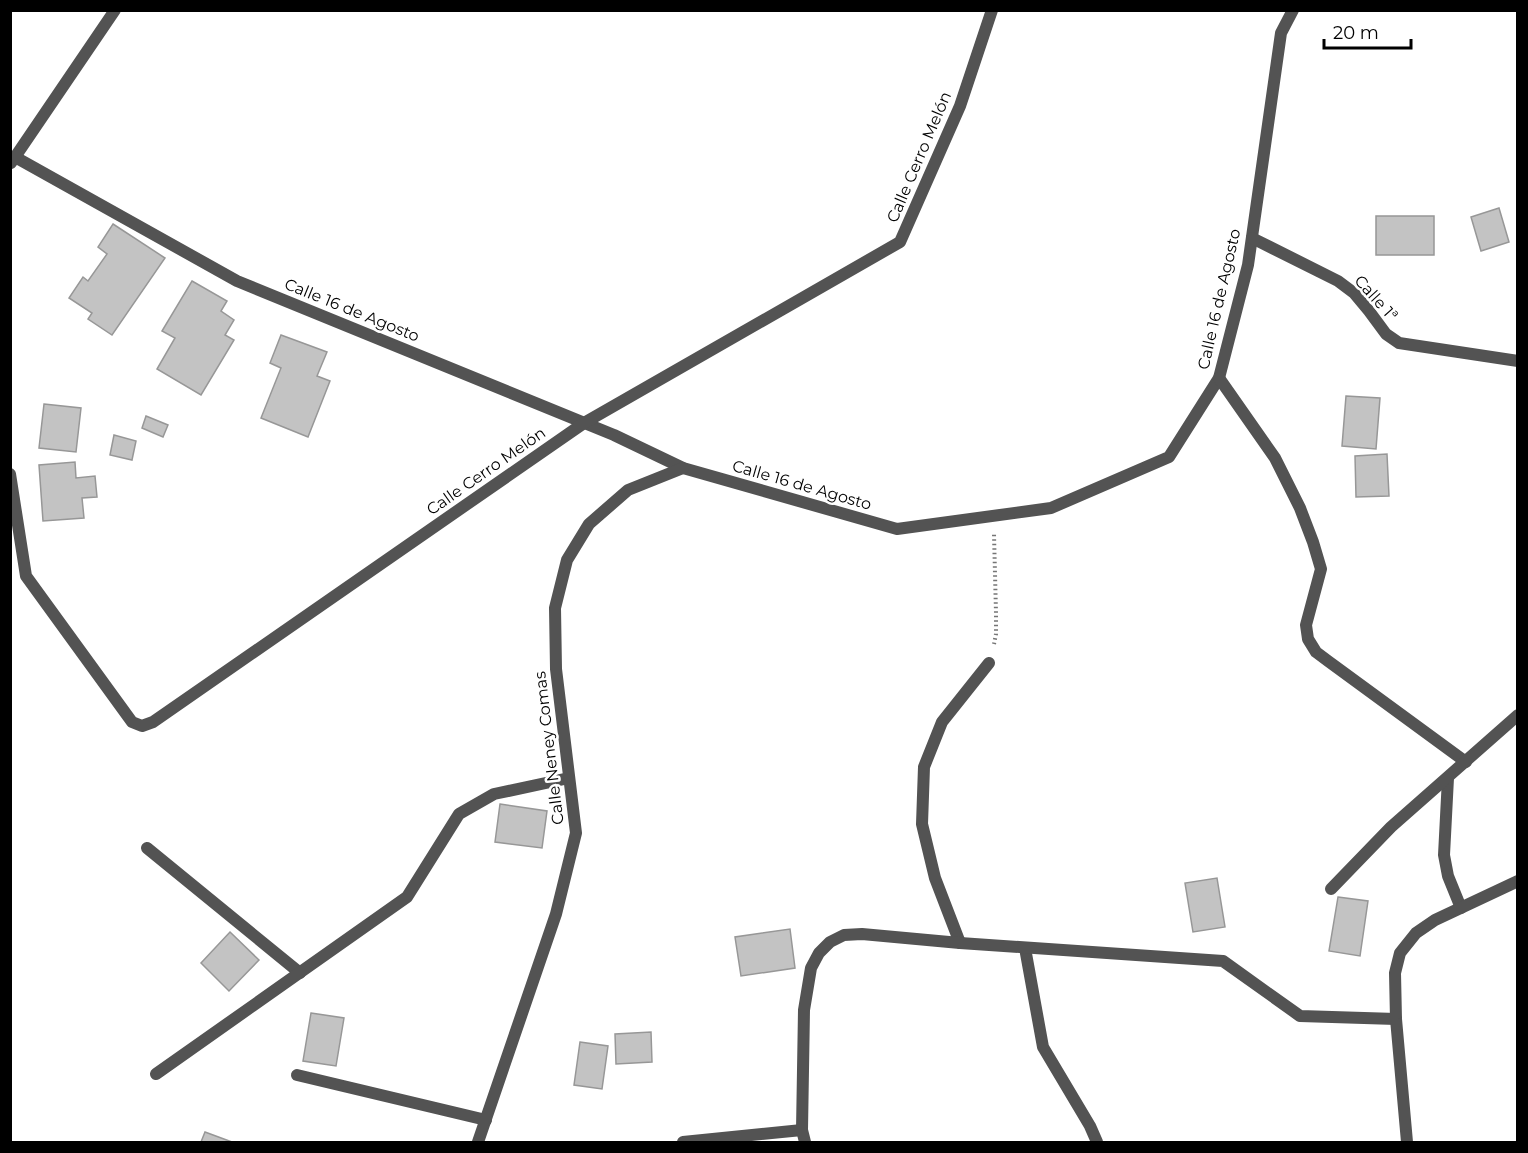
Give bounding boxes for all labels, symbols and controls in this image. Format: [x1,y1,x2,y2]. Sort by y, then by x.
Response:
scale bar [1324,12,1411,50]
text: 20 m [1333,22,1379,44]
street label: Calle Cerro Melón [883,89,955,225]
street label: Calle 16 de Agosto [1194,227,1244,371]
street label: Calle 1ª [1350,271,1402,325]
street label: Calle 16 de Agosto [282,274,422,346]
street label: Calle Cerro Melón [423,423,549,519]
street label: Calle 16 de Agosto [730,456,874,514]
street label: Calle Neney Comas [530,670,568,826]

